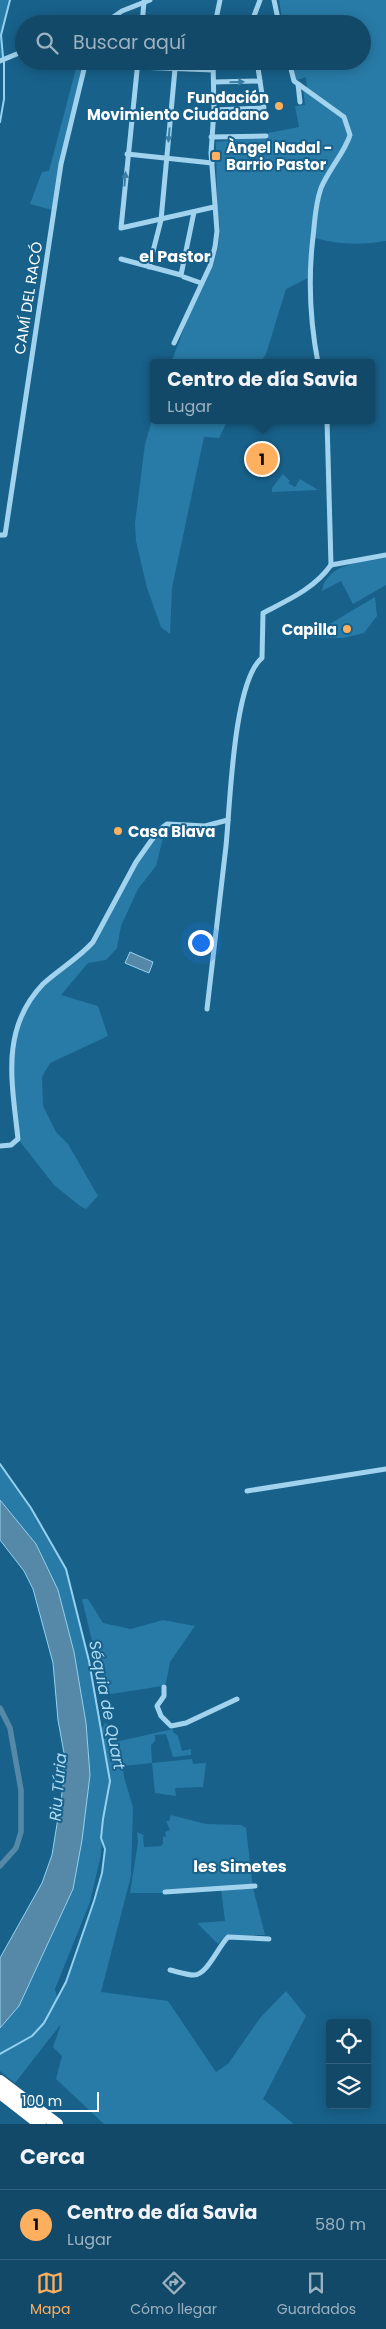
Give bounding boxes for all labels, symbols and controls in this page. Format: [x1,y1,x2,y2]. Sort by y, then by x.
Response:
search box [15,15,371,70]
icon: search [33,29,61,57]
text: Buscar aquí [73,29,186,56]
one-way arrow [229,77,245,85]
place label: Fundación Movimiento Ciudadano [87,87,269,125]
marker: Fundación Movimiento Ciudadano [273,100,285,112]
one-way arrow [165,127,173,143]
place label: Àngel Nadal - Barrio Pastor [226,137,332,175]
marker: Àngel Nadal - Barrio Pastor [210,150,222,162]
one-way arrow [121,171,129,187]
street label: CAMÍ DEL RACÓ [9,240,47,356]
district label: el Pastor [139,245,211,268]
popup [150,359,375,424]
text: Centro de día Savia [167,366,358,393]
text: Lugar [167,395,212,418]
pin: 1 [246,440,278,478]
place label: Capilla [282,619,337,640]
marker: Capilla [341,623,353,635]
place label: Casa Blava [128,821,215,842]
marker: Casa Blava [112,825,124,837]
your location [188,930,214,956]
water label: Séquia de Quart [83,1639,131,1773]
water label: Riu Túria [44,1752,72,1822]
district label: les Simetes [193,1855,287,1878]
map controls [326,2019,371,2109]
button: locate [326,2019,371,2064]
button: layers [326,2064,371,2109]
scale bar [15,2089,99,2112]
text: 100 m [22,2091,62,2111]
text: Cerca [20,2142,85,2171]
text: Centro de día Savia [67,2199,258,2226]
text: 1 [33,2213,39,2236]
text: 580 m [315,2213,366,2236]
text: Lugar [67,2228,112,2251]
tab: Mapa [30,2269,70,2320]
tab: Cómo llegar [130,2269,217,2320]
tab: Guardados [277,2269,356,2320]

